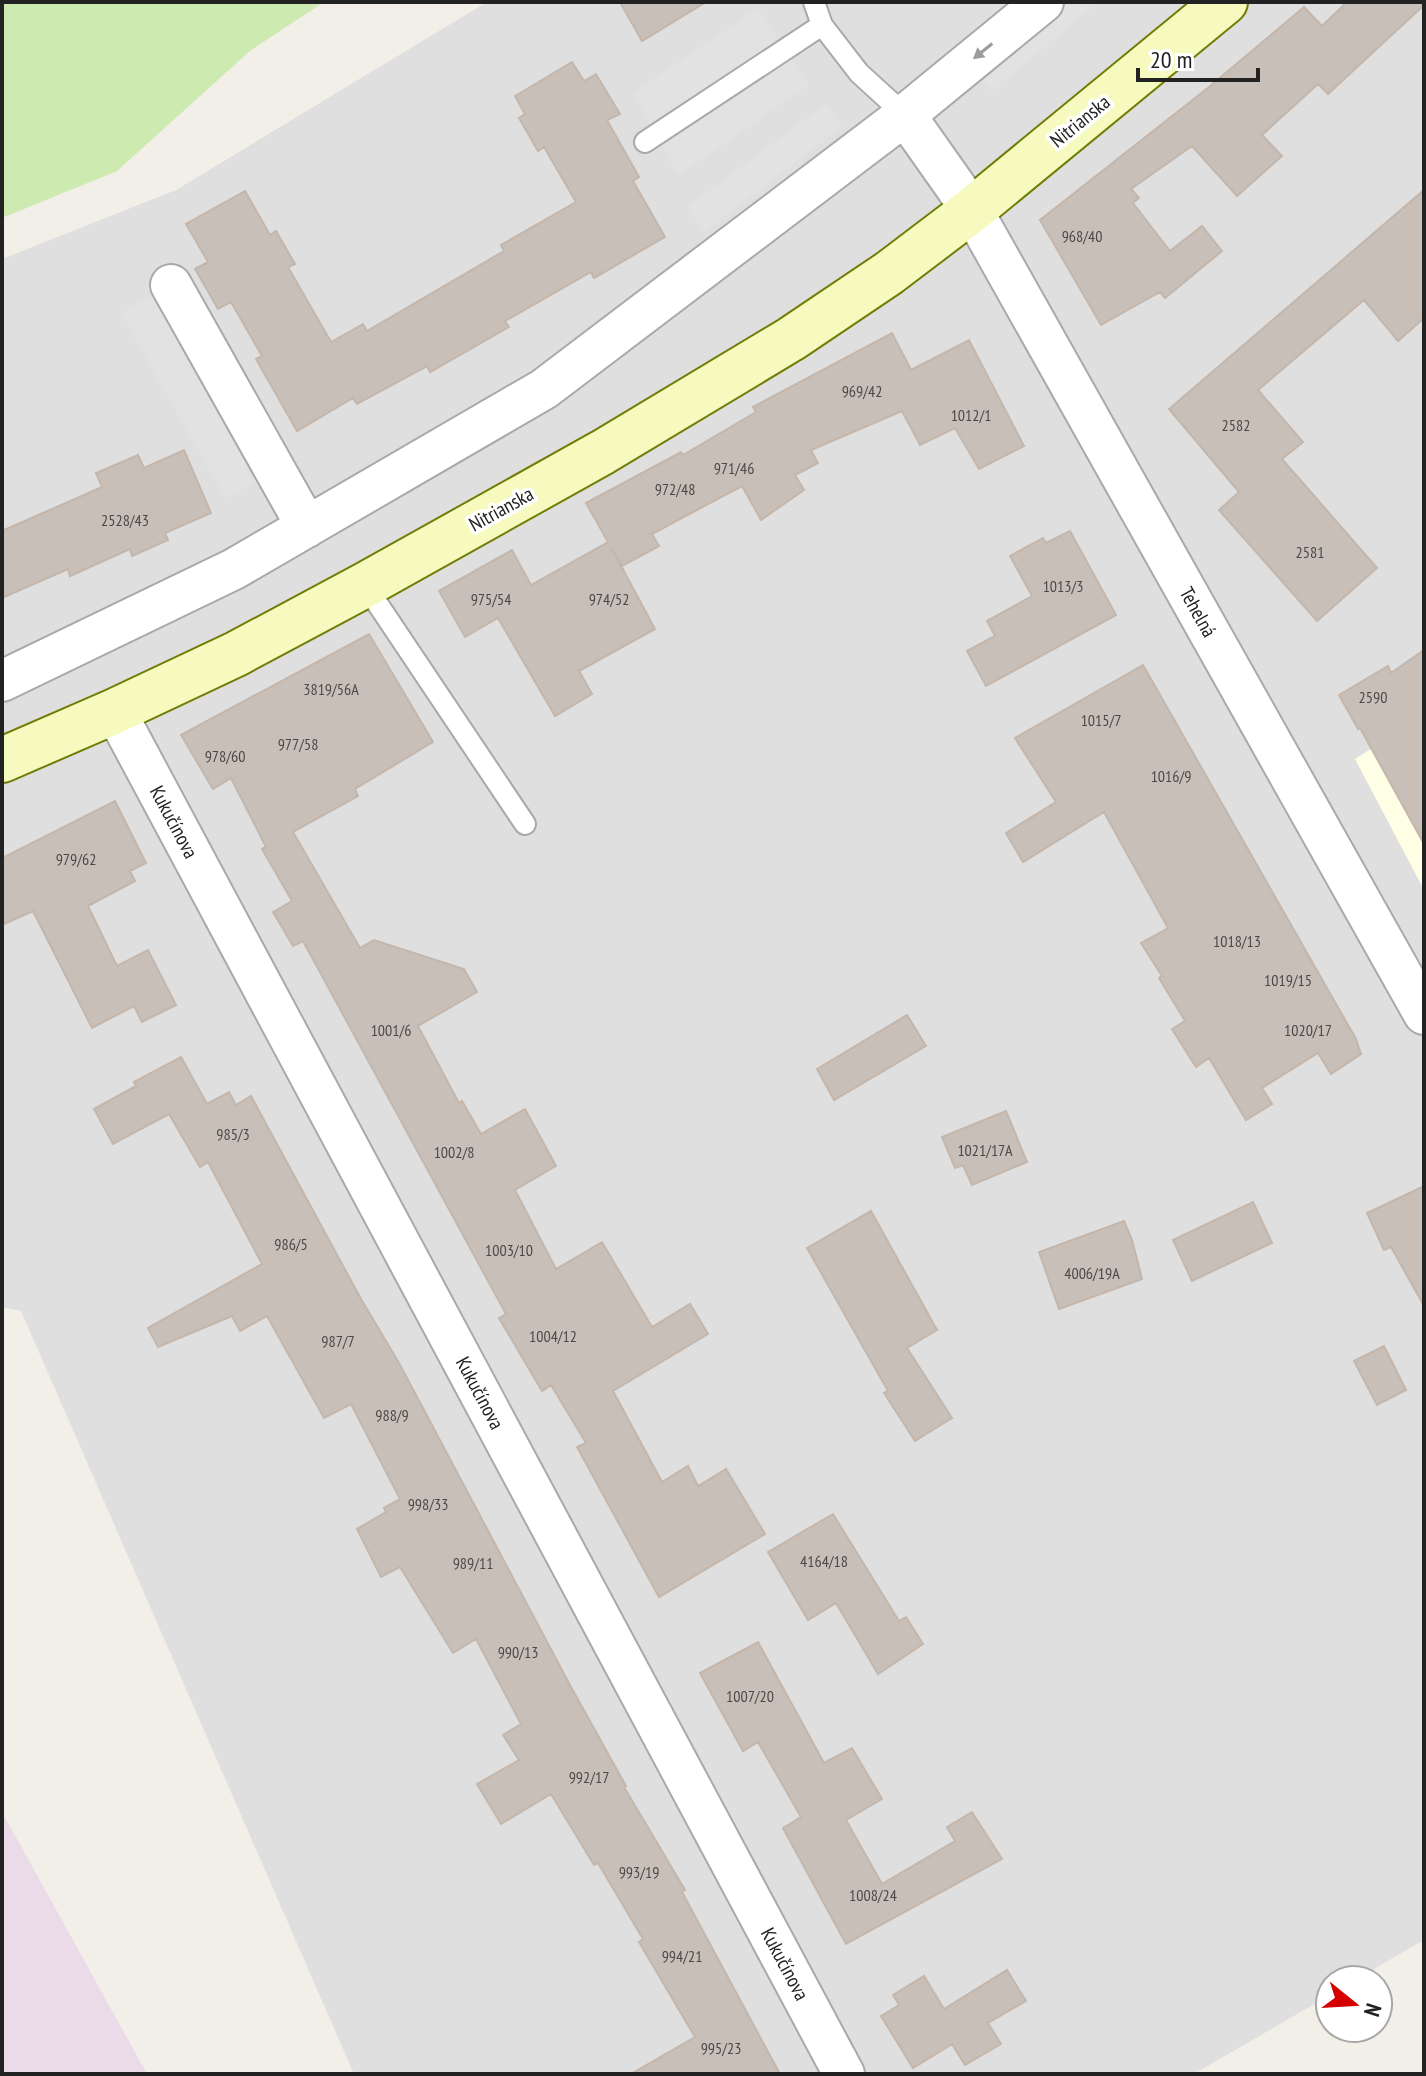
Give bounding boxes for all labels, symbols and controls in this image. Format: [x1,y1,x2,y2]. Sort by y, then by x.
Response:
scale bar [1138,32,1258,82]
one-way arrow [973,43,993,59]
text: 20 m [1150,44,1192,75]
street label: Nitrianska [1045,89,1115,153]
house number: 968/40 [1062,226,1102,246]
house number: 969/42 [842,381,882,401]
house number: 1012/1 [951,405,991,425]
house number: 2582 [1222,415,1250,435]
house number: 971/46 [714,458,754,478]
house number: 972/48 [655,479,695,499]
street label: Nitrianska [464,481,538,537]
house number: 2528/43 [101,510,149,530]
house number: 2581 [1296,542,1324,562]
house number: 1013/3 [1043,576,1083,596]
street label: Tehelná [1174,582,1222,642]
house number: 975/54 [471,589,511,609]
house number: 974/52 [589,589,629,609]
house number: 3819/56A [303,679,359,699]
house number: 2590 [1359,687,1387,707]
house number: 1015/7 [1081,710,1121,730]
house number: 977/58 [278,734,318,754]
house number: 978/60 [205,746,245,766]
house number: 1016/9 [1151,766,1191,786]
street label: Kukučínova [144,781,204,863]
house number: 979/62 [56,849,96,869]
house number: 1018/13 [1213,931,1261,951]
house number: 1019/15 [1264,970,1312,990]
house number: 1001/6 [371,1020,411,1040]
house number: 1020/17 [1284,1020,1332,1040]
house number: 985/3 [216,1124,250,1144]
house number: 1021/17A [957,1140,1013,1160]
house number: 1002/8 [434,1142,474,1162]
house number: 986/5 [274,1234,308,1254]
house number: 1003/10 [485,1240,533,1260]
house number: 4006/19A [1064,1263,1120,1283]
house number: 1004/12 [529,1326,577,1346]
house number: 987/7 [321,1331,355,1351]
street label: Kukučínova [450,1352,510,1434]
house number: 988/9 [375,1405,409,1425]
house number: 998/33 [408,1494,448,1514]
house number: 4164/18 [800,1551,848,1571]
house number: 989/11 [453,1553,493,1573]
house number: 990/13 [498,1642,538,1662]
house number: 1007/20 [726,1686,774,1706]
house number: 992/17 [569,1767,609,1787]
house number: 993/19 [619,1862,659,1882]
house number: 1008/24 [849,1885,897,1905]
street label: Kukučínova [755,1923,815,2005]
house number: 994/21 [662,1946,702,1966]
north arrow [1314,1964,1394,2044]
text: N [1358,2000,1388,2020]
house number: 995/23 [701,2038,741,2058]

